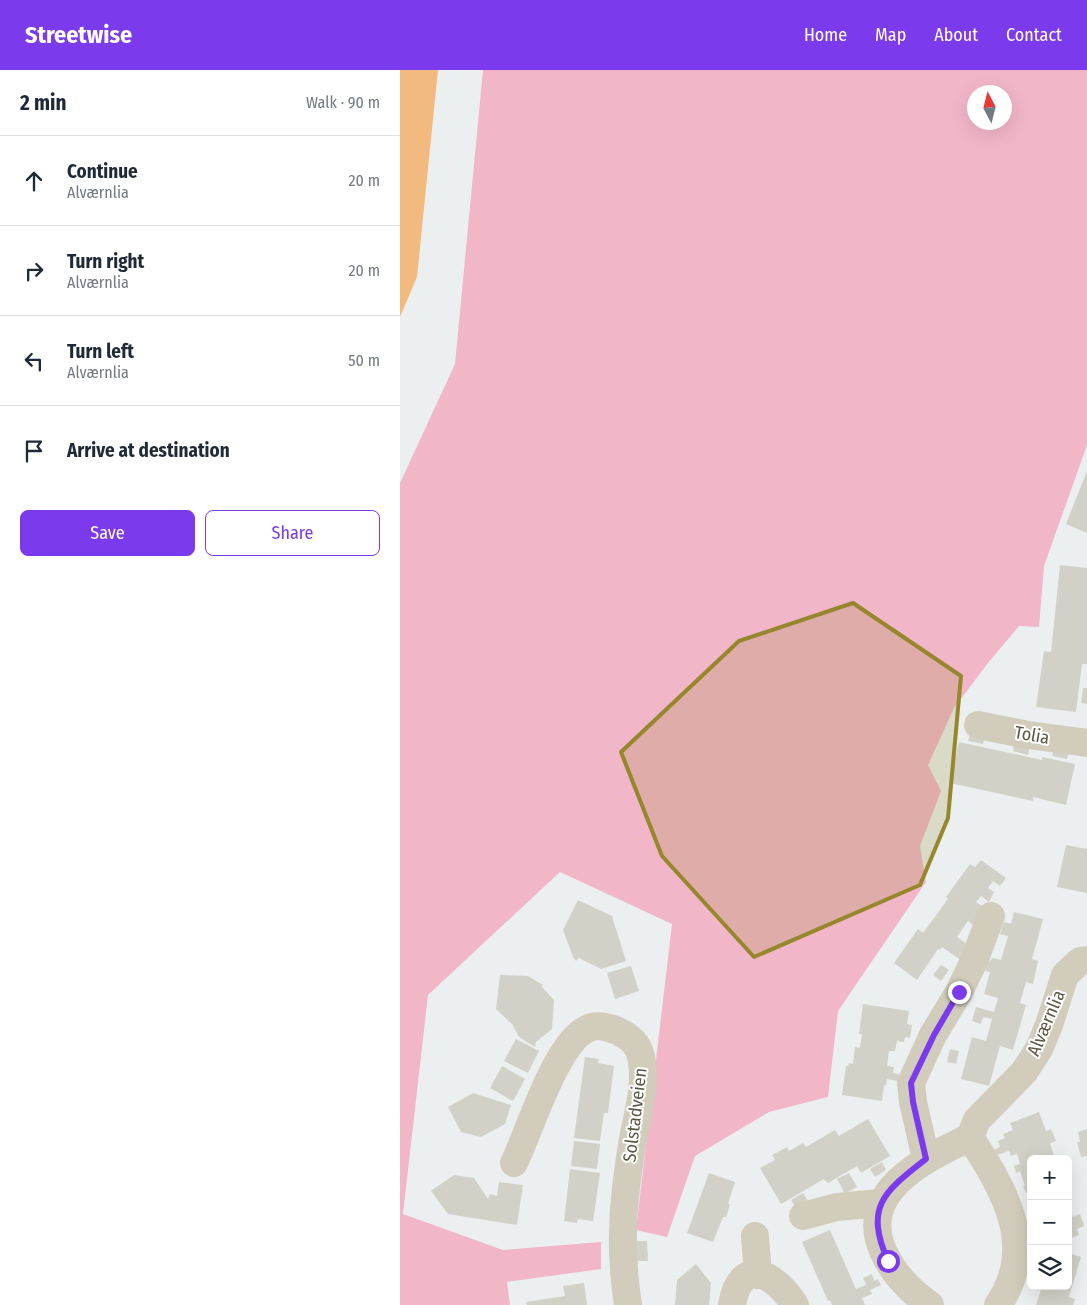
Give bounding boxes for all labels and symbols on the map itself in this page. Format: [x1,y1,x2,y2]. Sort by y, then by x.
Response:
north arrow [967,85,1012,130]
street label: Tolia [1013,721,1051,749]
route end [948,981,971,1004]
street label: Alværnlia [1022,987,1070,1059]
street label: Solstadveien [618,1067,652,1163]
route start [877,1250,900,1273]

